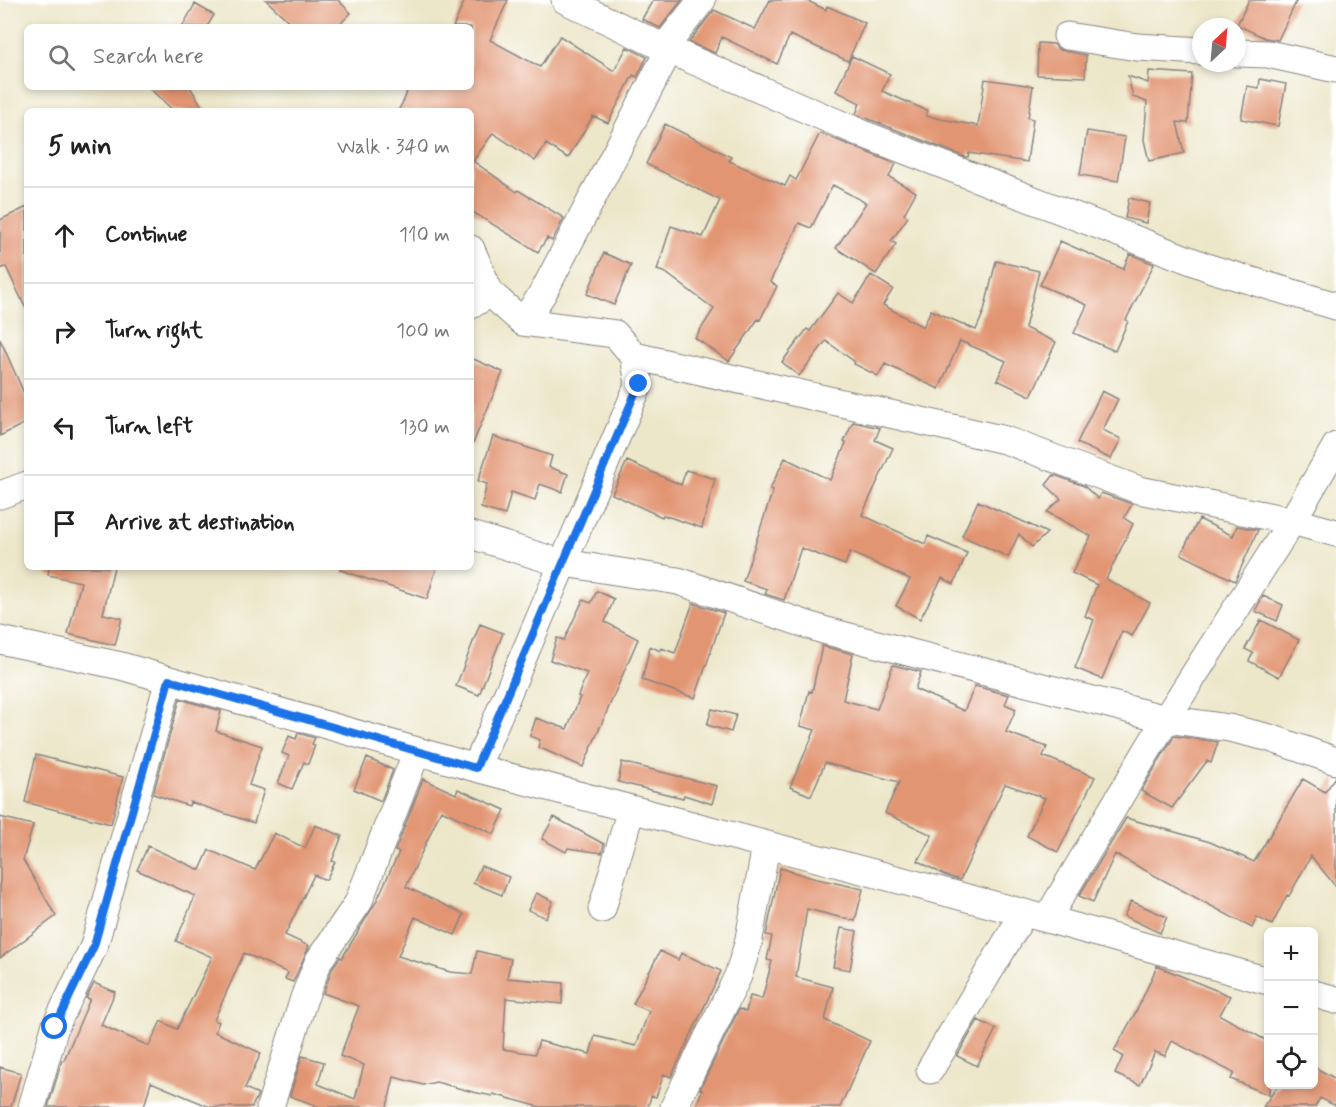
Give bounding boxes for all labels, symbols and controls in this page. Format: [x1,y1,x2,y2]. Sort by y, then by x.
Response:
north arrow [1192,18,1246,72]
search box [24,24,474,90]
icon: search [45,41,78,74]
text: Search here [93,43,204,71]
text: 5 min [48,130,112,164]
text: Walk · 340 m [337,134,450,161]
icon: ahead [48,219,81,252]
text: Continue [105,221,187,249]
text: 110 m [399,222,450,249]
icon: right [48,315,81,348]
text: Turn right [105,317,203,345]
text: 100 m [396,318,450,345]
route end [625,370,651,396]
icon: left [48,411,81,444]
text: Turn left [105,413,193,441]
text: 130 m [399,414,450,441]
icon: arrive [48,507,81,540]
text: Arrive at destination [105,509,295,537]
map controls [1264,927,1318,1089]
button: + [1264,927,1318,981]
button: − [1264,981,1318,1035]
route start [41,1013,67,1039]
button: locate [1264,1035,1318,1089]

